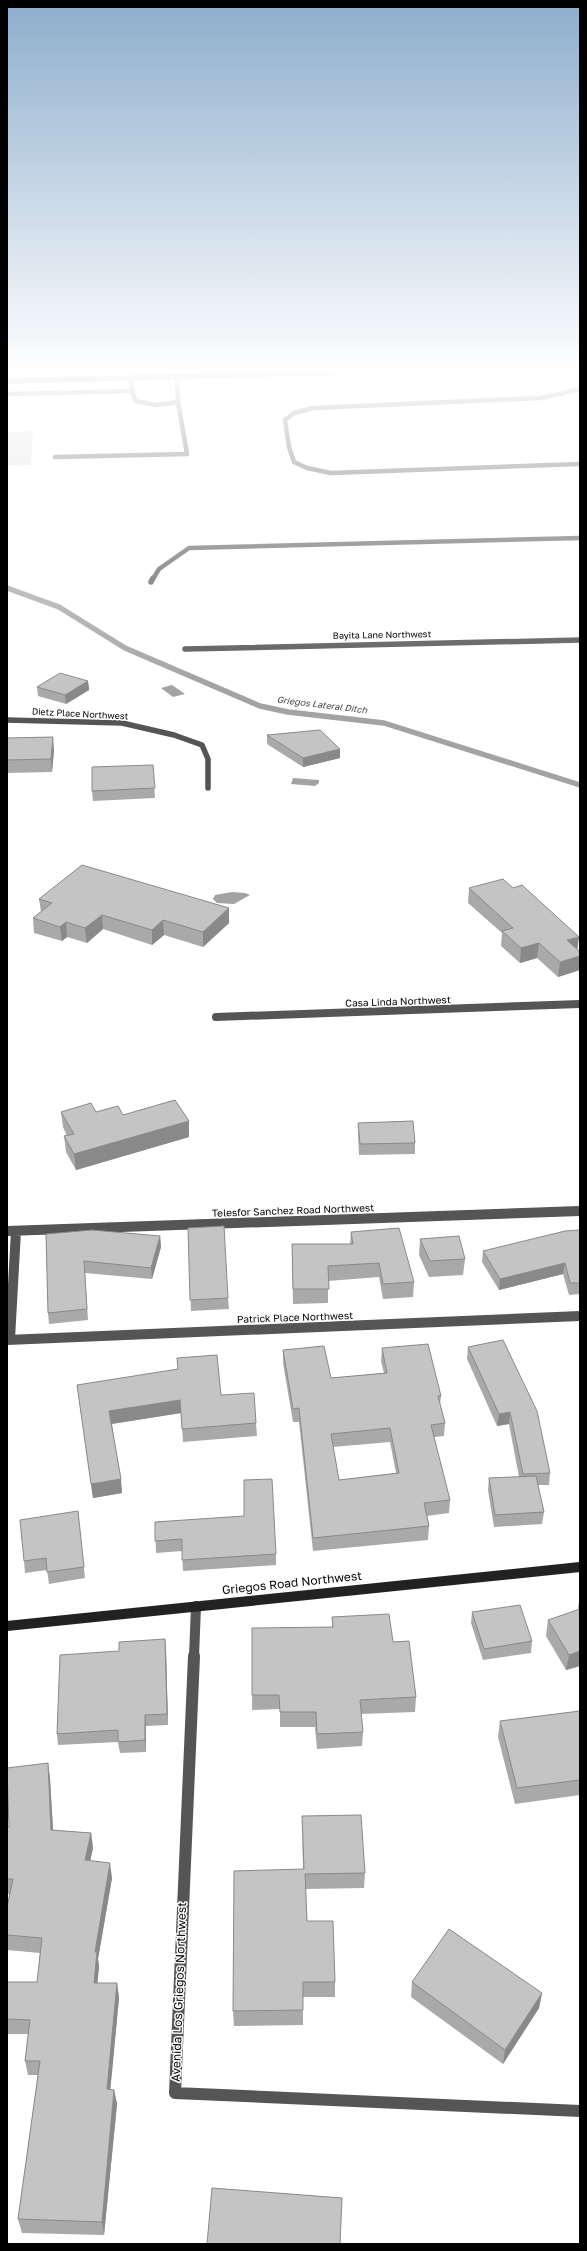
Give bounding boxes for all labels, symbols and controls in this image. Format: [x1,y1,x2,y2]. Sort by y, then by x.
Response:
street label: Bayita Lane Northwest [333,628,432,641]
water label: Griegos Lateral Ditch [276,694,368,716]
street label: Dietz Place Northwest [32,705,129,722]
street label: Casa Linda Northwest [345,993,451,1009]
street label: Telesfor Sanchez Road Northwest [212,1201,374,1219]
street label: Patrick Place Northwest [237,1309,353,1325]
street label: Griegos Road Northwest [221,1568,363,1597]
street label: Avenida Los Griegos Northwest [168,1902,189,2082]

